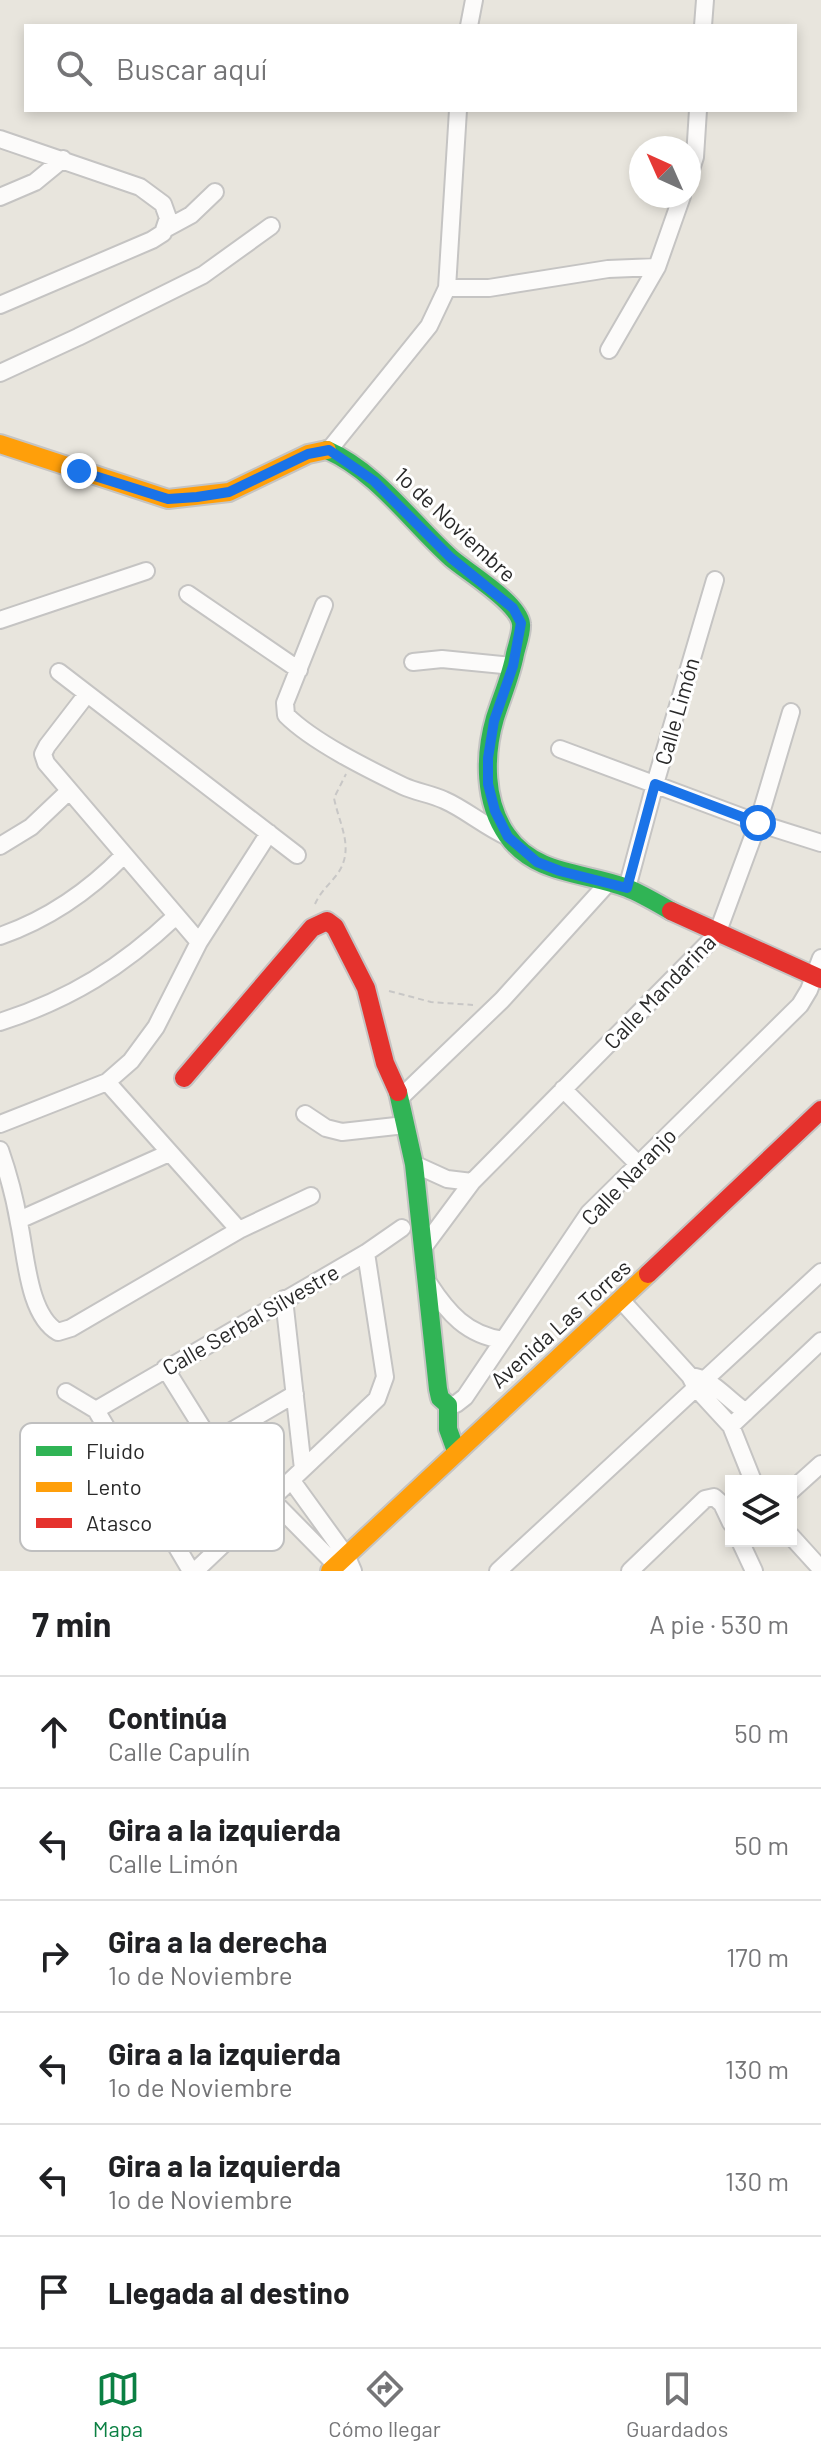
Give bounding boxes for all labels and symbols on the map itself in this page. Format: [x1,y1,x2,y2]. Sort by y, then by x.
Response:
north arrow [629,136,701,208]
route end [61,453,97,489]
street label: 1o de Noviembre [390,461,522,587]
street label: Calle Limón [648,654,704,768]
route start [740,805,776,841]
street label: Calle Mandarina [598,928,720,1054]
street label: Calle Naranjo [575,1122,681,1230]
street label: Avenida Las Torres [485,1253,635,1393]
street label: Calle Serbal Silvestre [157,1258,343,1380]
legend [20,1423,284,1551]
text: Fluido [86,1437,145,1463]
text: Lento [86,1473,142,1499]
text: Atasco [86,1509,152,1535]

